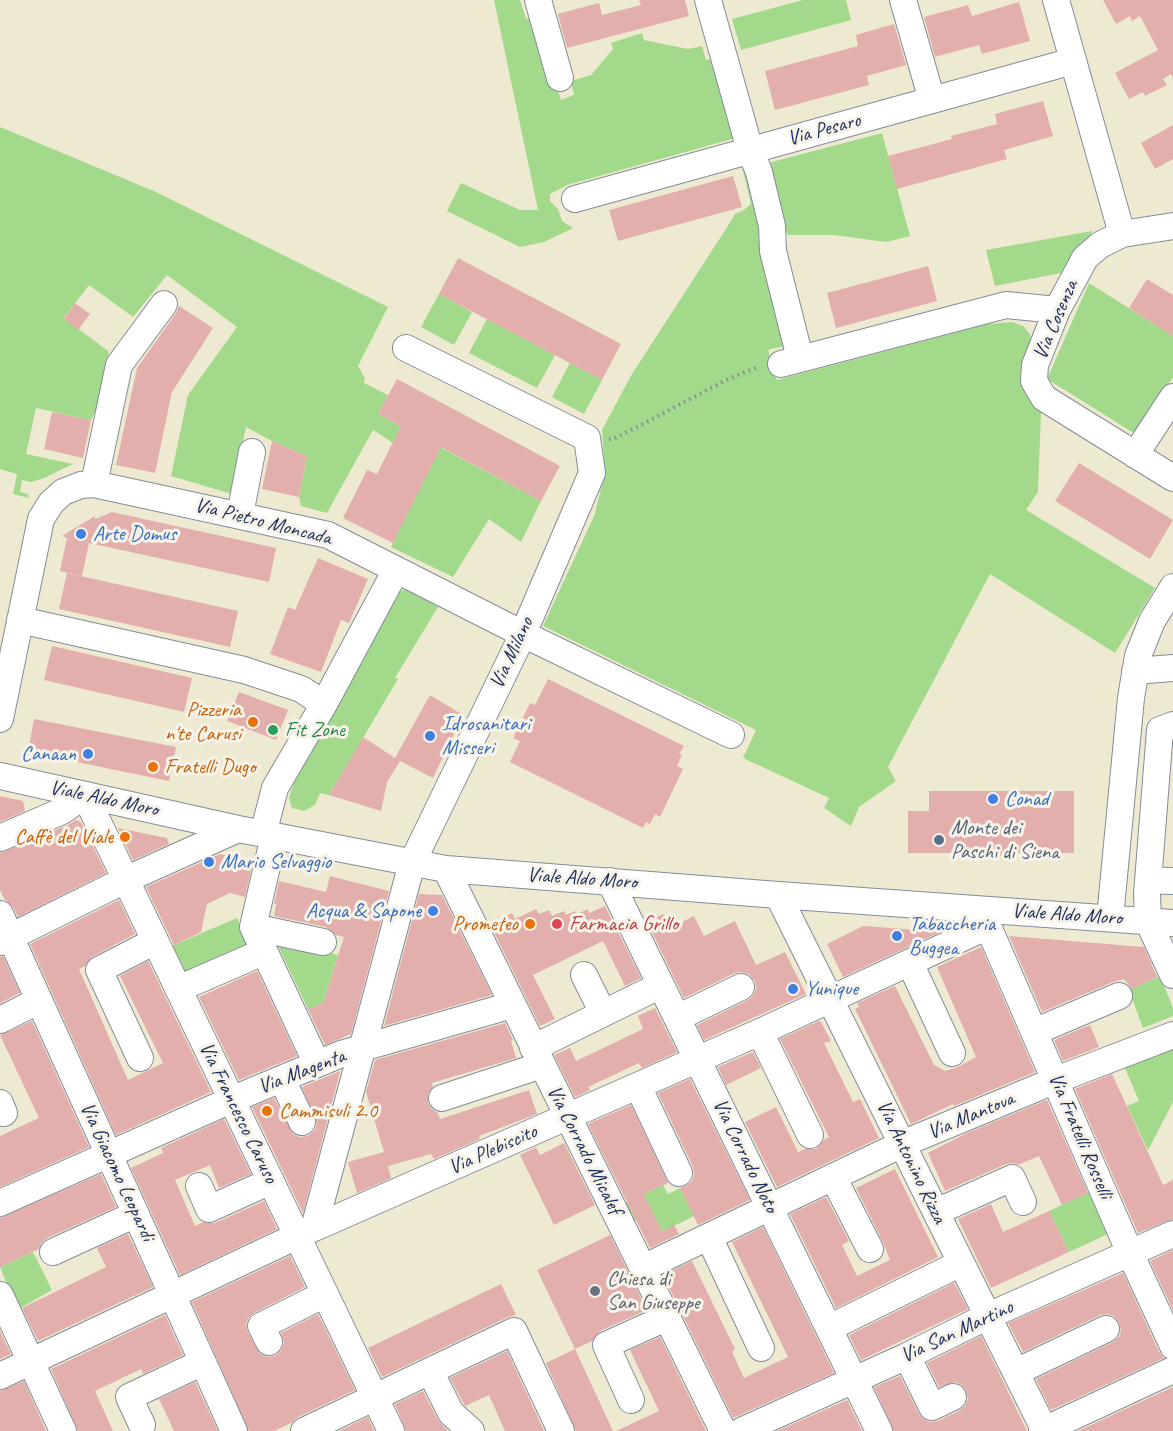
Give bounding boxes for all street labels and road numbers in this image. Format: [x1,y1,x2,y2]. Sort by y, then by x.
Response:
street label: Via Pesaro [785,108,863,152]
street label: Via Cosenza [1028,277,1084,363]
street label: Via Pietro Moncada [192,493,334,551]
street label: Via Milano [485,613,539,693]
street label: Viale Aldo Moro [47,775,161,823]
street label: Viale Aldo Moro [526,863,638,895]
street label: Viale Aldo Moro [1011,899,1123,931]
street label: Via Francesco Caruso [193,1038,283,1188]
street label: Via Magenta [255,1044,349,1100]
street label: Via Fratelli Rosselli [1042,1069,1118,1203]
street label: Via Corrado Micalef [541,1081,627,1219]
street label: Via Mantova [924,1087,1018,1145]
street label: Via Corrado Noto [707,1095,783,1217]
street label: Via Antonino Rizza [870,1096,952,1228]
street label: Via Giacomo Leopardi [74,1099,160,1245]
street label: Via Plebiscito [445,1119,541,1181]
street label: Via San Martino [897,1295,1017,1369]

